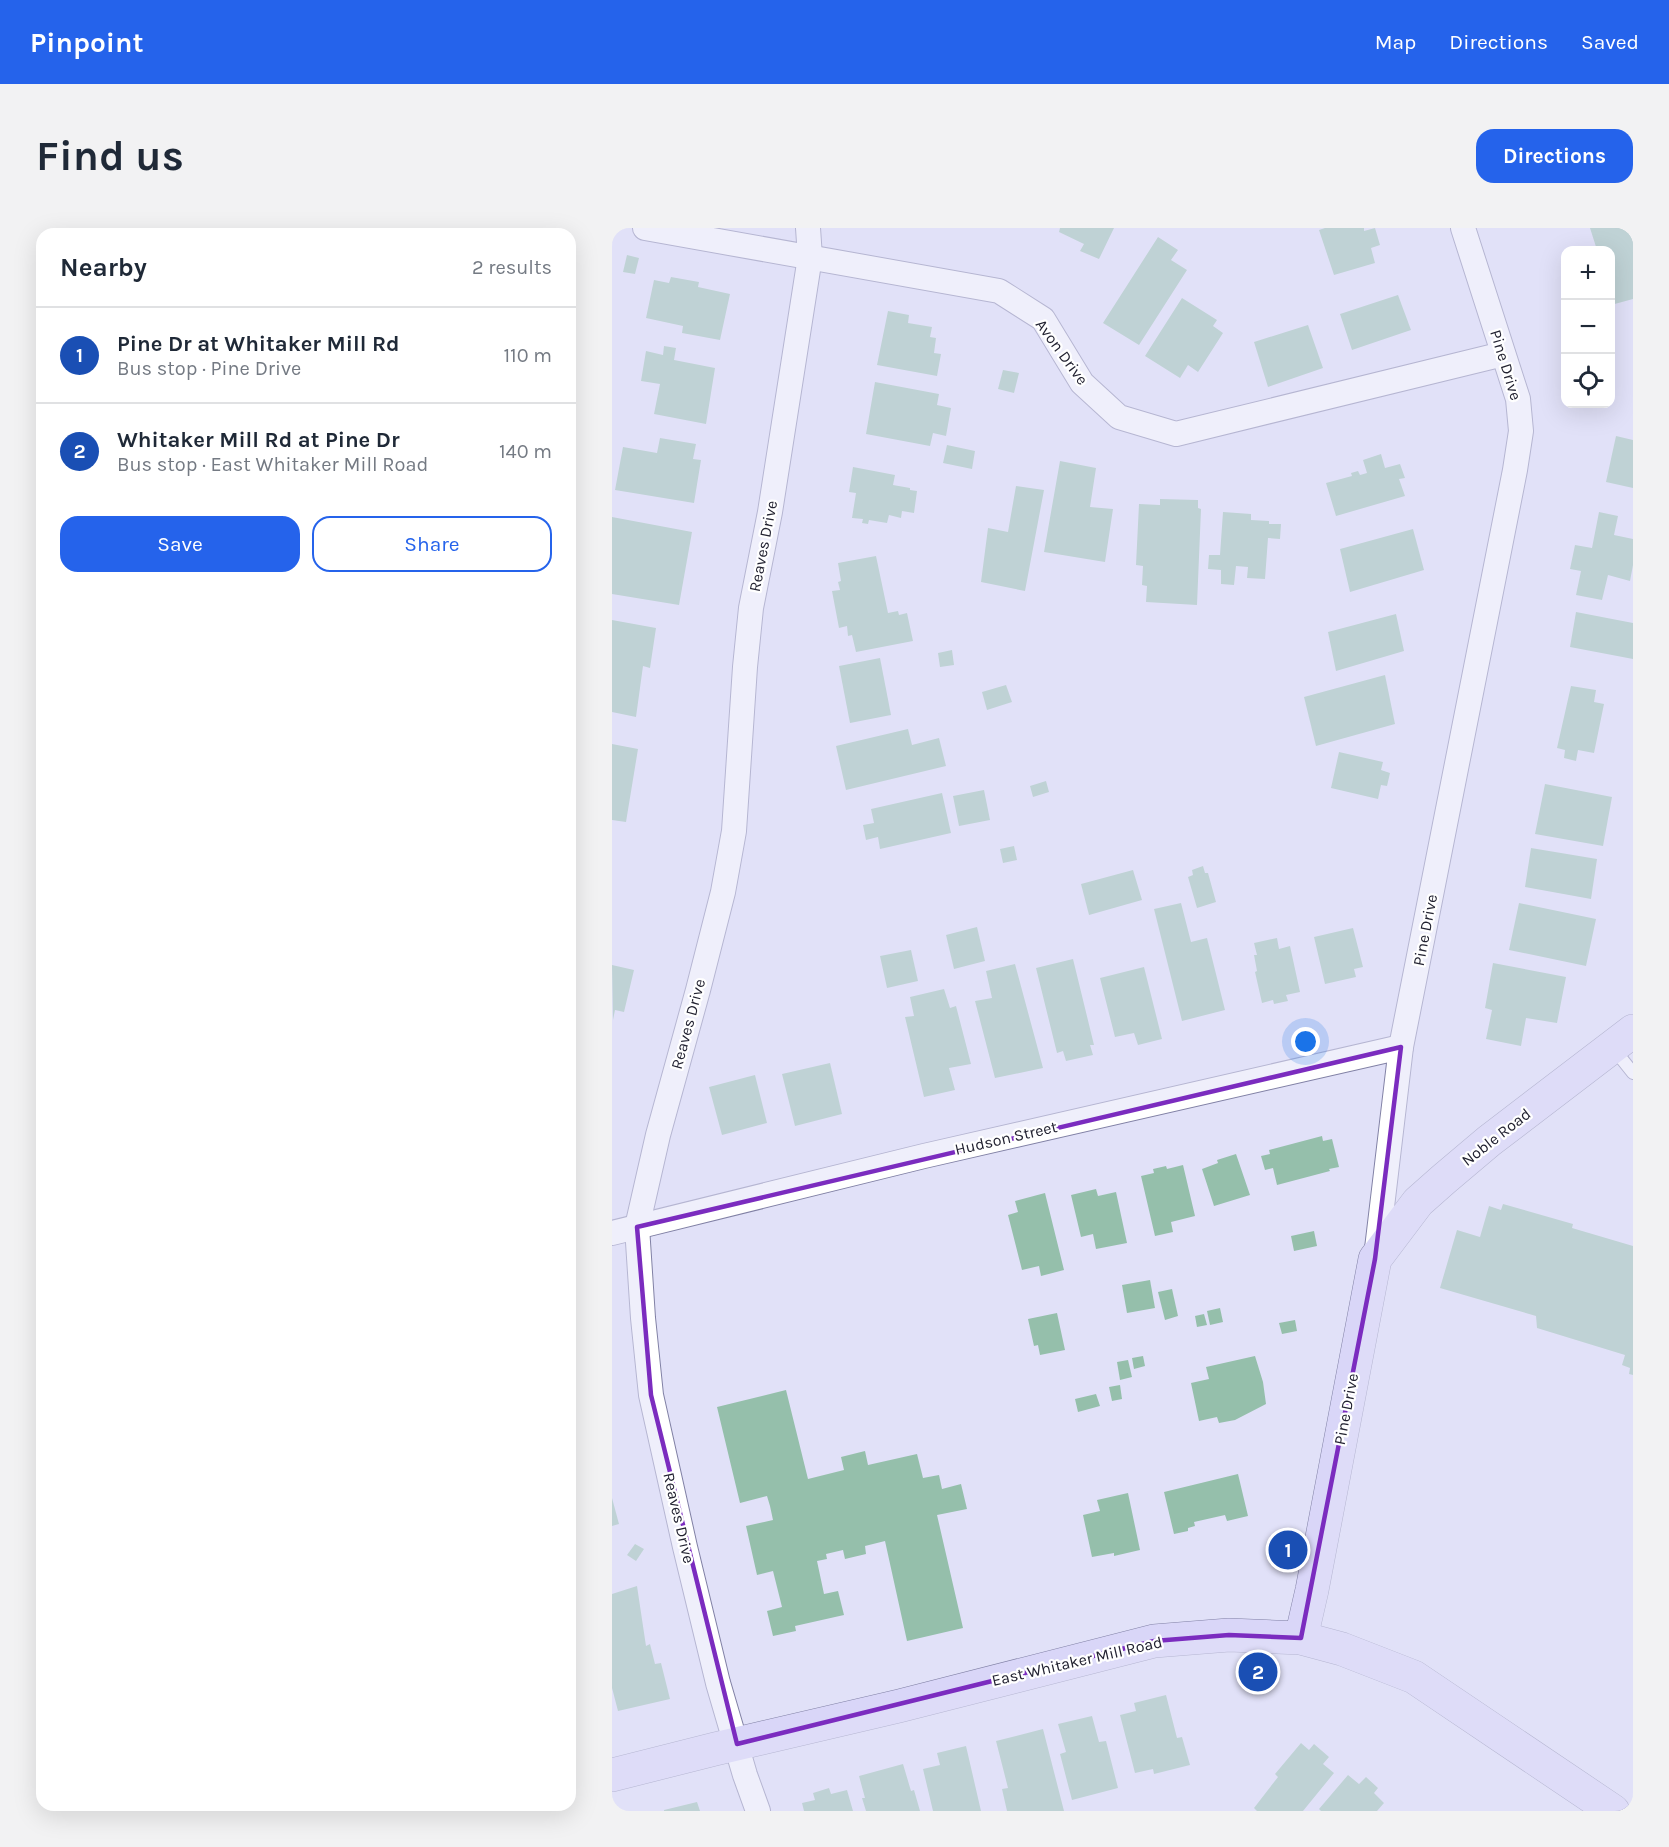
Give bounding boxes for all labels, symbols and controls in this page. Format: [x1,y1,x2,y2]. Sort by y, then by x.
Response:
text: Pinpoint [30,26,143,59]
text: Map [1375,30,1416,54]
text: Directions [1449,30,1548,54]
text: Saved [1581,30,1639,54]
button: Directions [1476,129,1633,183]
text: Find us [36,131,184,181]
map controls [1561,246,1615,408]
button: + [1561,246,1615,300]
text: Nearby [60,252,147,283]
text: 2 results [472,256,552,279]
button: − [1561,300,1615,354]
street label: Avon Drive [1032,315,1092,389]
street label: Pine Drive [1486,327,1526,403]
text: Pine Dr at Whitaker Mill Rd [117,331,400,357]
text: 1 [76,344,83,367]
text: 110 m [503,344,552,367]
button: locate [1561,354,1615,408]
text: Bus stop · Pine Drive [117,357,301,380]
text: Whitaker Mill Rd at Pine Dr [117,427,400,453]
text: 2 [73,440,86,463]
text: 140 m [499,440,552,463]
text: Bus stop · East Whitaker Mill Road [117,453,428,476]
street label: Reaves Drive [745,499,781,593]
button: Save [60,516,300,572]
button: Share [312,516,552,572]
street label: Pine Drive [1409,893,1441,967]
street label: Reaves Drive [667,977,709,1071]
your location [1291,1027,1320,1056]
street label: Noble Road [1458,1104,1534,1170]
street label: Hudson Street [953,1117,1059,1159]
street label: Pine Drive [1330,1372,1362,1446]
street label: Reaves Drive [659,1471,699,1565]
pin: 1 [1268,1528,1308,1572]
street label: East Whitaker Mill Road [990,1632,1164,1690]
pin: 2 [1238,1650,1278,1694]

